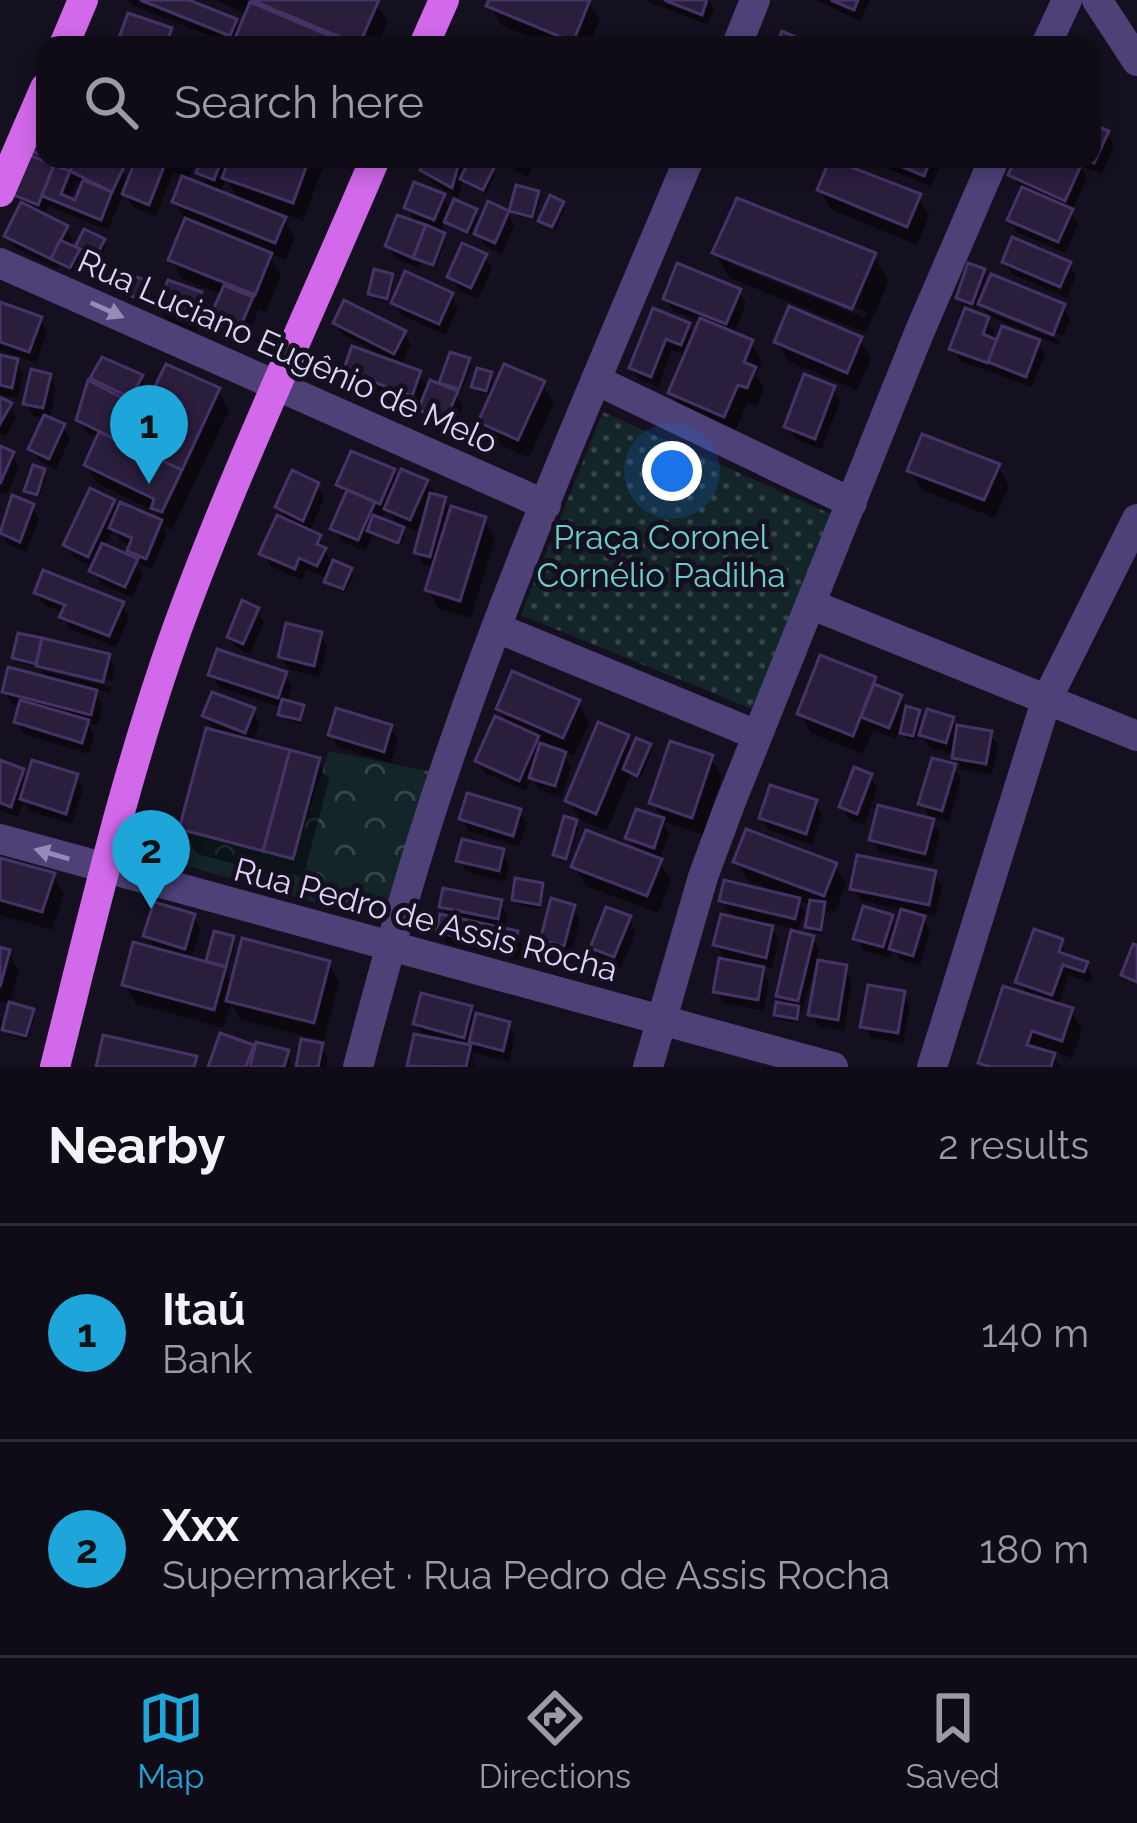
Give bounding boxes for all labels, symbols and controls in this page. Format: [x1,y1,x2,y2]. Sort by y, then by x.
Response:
search box [36,36,1101,168]
icon: search [78,69,144,135]
text: Search here [174,76,424,129]
street label: Rua Luciano Eugênio de Melo [72,241,504,462]
one-way arrow [90,301,126,320]
pin: 1 [110,385,188,484]
your location [642,441,702,501]
park label: Praça Coronel Cornélio Padilha [537,518,785,595]
pin: 2 [112,810,190,909]
one-way arrow [33,844,70,862]
street label: Rua Pedro de Assis Rocha [230,849,622,989]
text: Nearby [48,1115,225,1175]
text: 2 results [938,1122,1089,1168]
text: Itaú [162,1283,245,1336]
text: 1 [77,1310,97,1356]
text: 140 m [981,1310,1089,1356]
text: Bank [162,1336,253,1382]
text: Xxx [162,1499,239,1552]
text: 2 [76,1526,98,1572]
text: 180 m [980,1526,1089,1572]
text: Supermarket · Rua Pedro de Assis Rocha [162,1552,890,1598]
tab: Map [137,1685,204,1796]
tab: Directions [479,1685,631,1796]
tab: Saved [905,1685,1000,1796]

